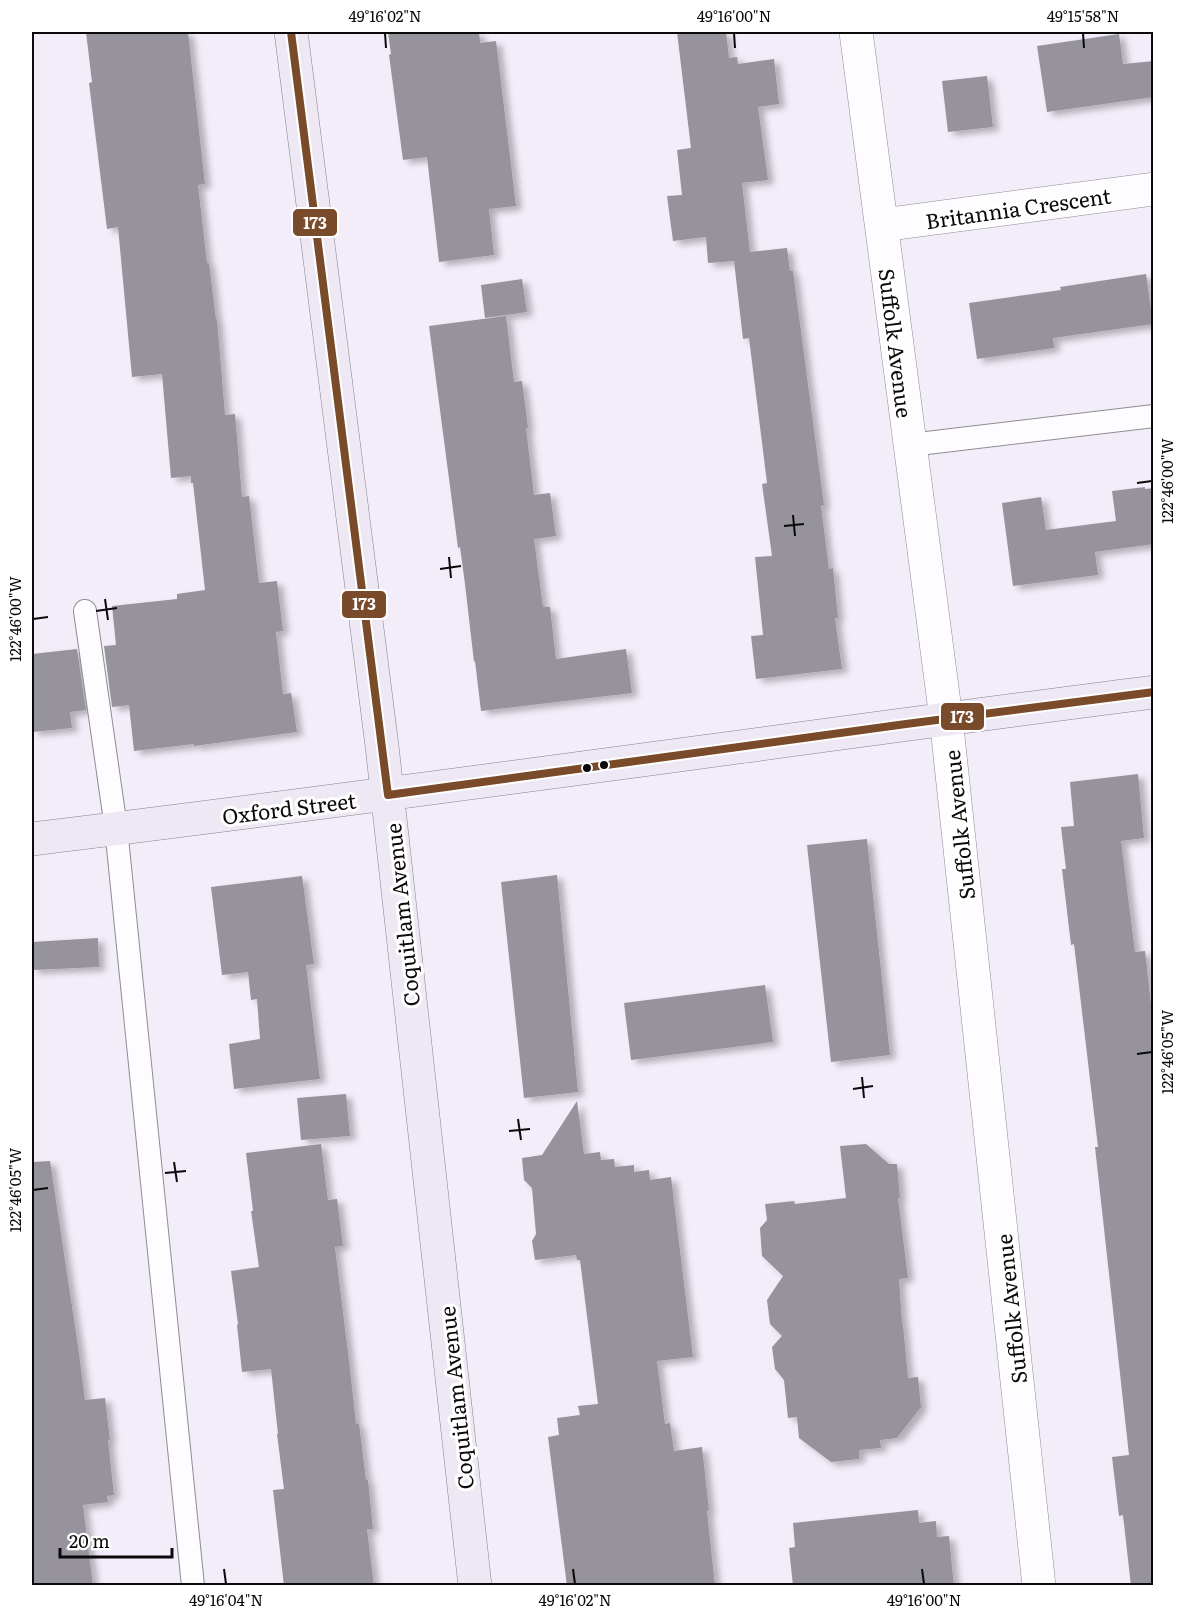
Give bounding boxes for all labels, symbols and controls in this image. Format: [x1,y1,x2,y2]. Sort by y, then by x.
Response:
text: 49°16'02"N [348,4,422,27]
text: 49°16'00"N [697,4,771,27]
text: 49°15'58"N [1047,4,1119,27]
street label: Britannia Crescent [923,179,1113,235]
line badge: 173 [292,208,338,237]
text: 173 [303,210,327,234]
street label: Suffolk Avenue [872,267,922,420]
text: 122°46'00"W [1155,438,1178,524]
text: 122°46'00"W [3,576,26,662]
line badge: 173 [341,590,387,619]
text: 173 [352,591,376,615]
line badge: 173 [940,702,985,731]
text: 173 [950,704,974,728]
street label: Suffolk Avenue [935,749,981,901]
unlabelled marker [598,759,610,771]
unlabelled marker [581,762,593,774]
street label: Oxford Street [220,783,358,831]
street label: Coquitlam Avenue [376,822,426,1008]
text: 122°46'05"W [1155,1009,1178,1094]
text: 122°46'05"W [3,1147,26,1232]
street label: Suffolk Avenue [987,1233,1033,1385]
street label: Coquitlam Avenue [430,1305,480,1491]
scale bar [60,1521,172,1559]
text: 20 m [69,1527,110,1554]
text: 49°16'04"N [189,1588,263,1611]
text: 49°16'02"N [538,1588,612,1611]
text: 49°16'00"N [887,1588,961,1611]

